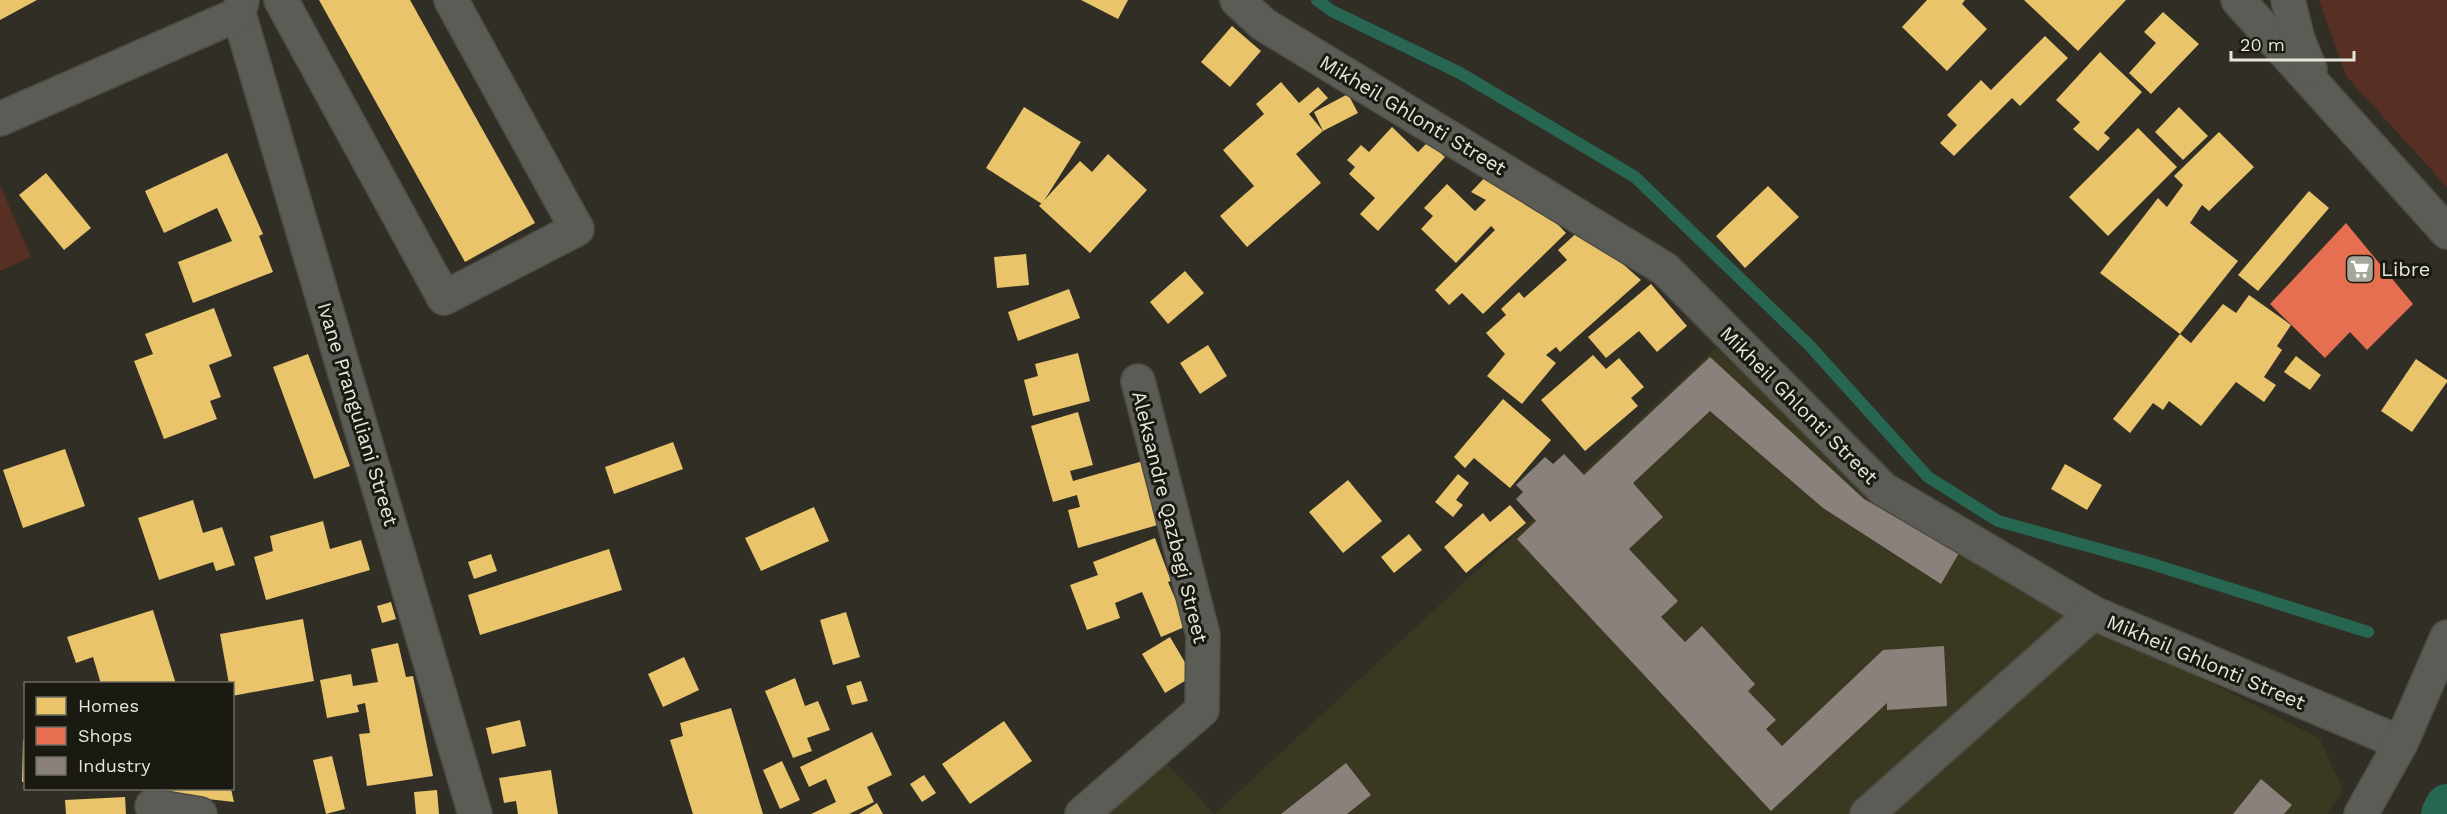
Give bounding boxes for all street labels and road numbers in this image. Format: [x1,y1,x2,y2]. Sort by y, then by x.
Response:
street label: Mikheil Ghlonti Street [1315,50,1511,180]
street label: Ivane Pranguliani Street [313,299,404,529]
street label: Mikheil Ghlonti Street [1715,321,1883,489]
street label: Aleksandre Qazbegi Street [1127,388,1213,646]
street label: Mikheil Ghlonti Street [2103,609,2309,715]

